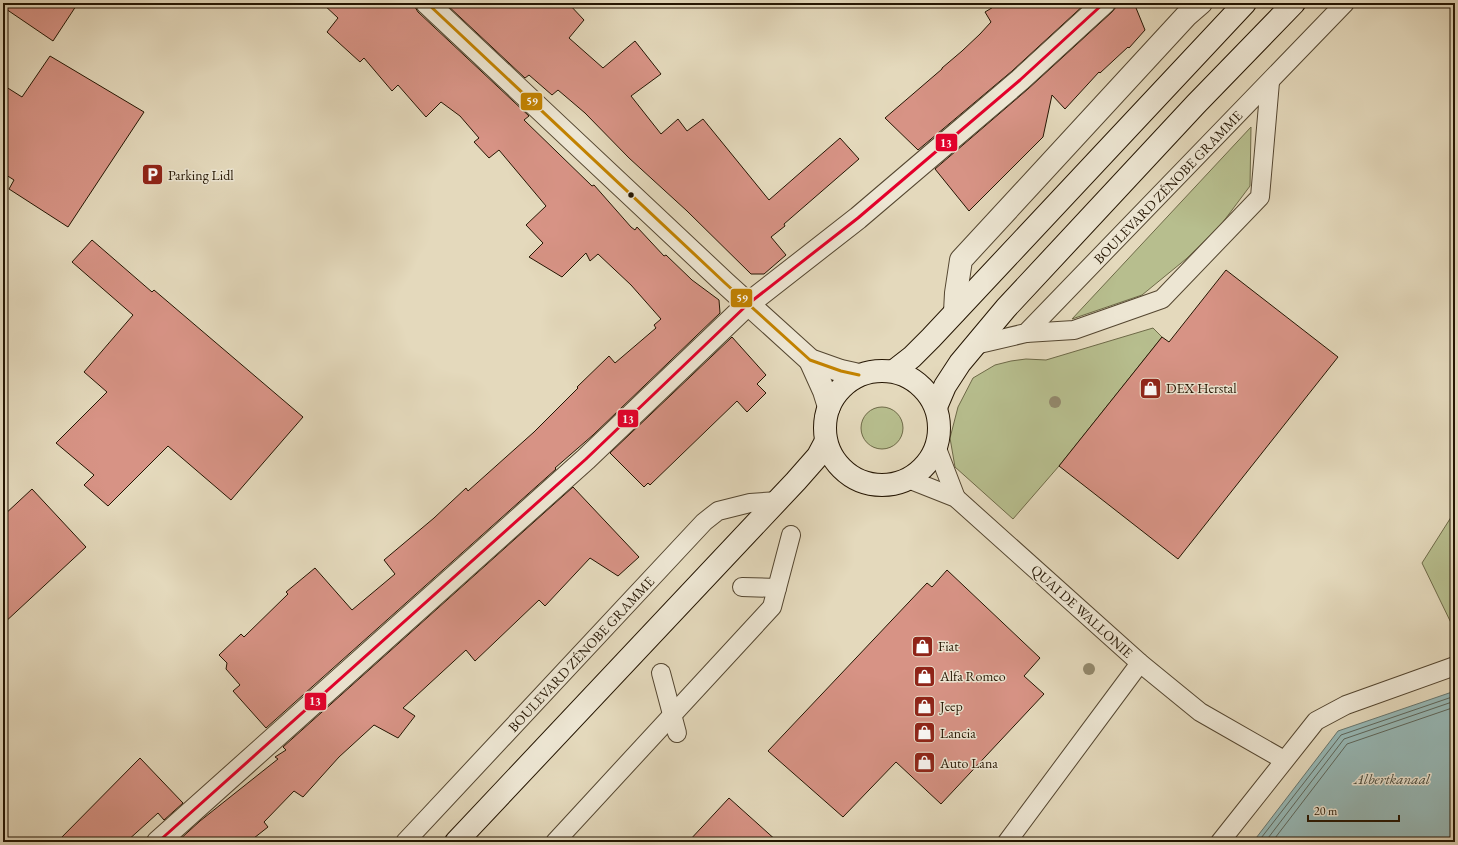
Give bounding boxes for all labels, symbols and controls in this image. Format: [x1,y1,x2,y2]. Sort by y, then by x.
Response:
line badge: 59 [520,92,543,111]
text: 59 [526,94,538,108]
street label: BOULEVARD ZÉNOBE GRAMME [1090,106,1246,268]
line badge: 13 [935,133,958,152]
text: 13 [940,136,952,150]
parking icon: Parking Lidl [139,162,165,188]
place label: Parking Lidl [168,166,234,184]
unlabelled marker [626,190,636,200]
line badge: 59 [730,288,753,308]
text: 59 [736,291,748,305]
shop icon: DEX Herstal [1138,375,1164,401]
place label: DEX Herstal [1166,379,1237,397]
line badge: 13 [617,409,639,428]
text: 13 [622,412,634,426]
street label: QUAI DE WALLONIE [1027,560,1137,662]
street label: BOULEVARD ZÉNOBE GRAMME [504,572,658,736]
shop icon: Fiat [910,633,936,659]
place label: Fiat [938,637,959,655]
shop icon: Alfa Romeo [911,663,937,689]
place label: Alfa Romeo [939,667,1006,685]
line badge: 13 [304,692,327,711]
shop icon: Jeep [911,693,937,719]
text: 13 [309,694,321,708]
place label: Jeep [939,697,963,715]
shop icon: Lancia [911,720,937,746]
place label: Lancia [940,724,976,742]
shop icon: Auto Lana [911,750,937,776]
place label: Auto Lana [939,754,998,772]
water label: Albertkanaal [1353,769,1431,788]
scale bar [1308,797,1399,823]
text: 20 m [1314,803,1338,819]

